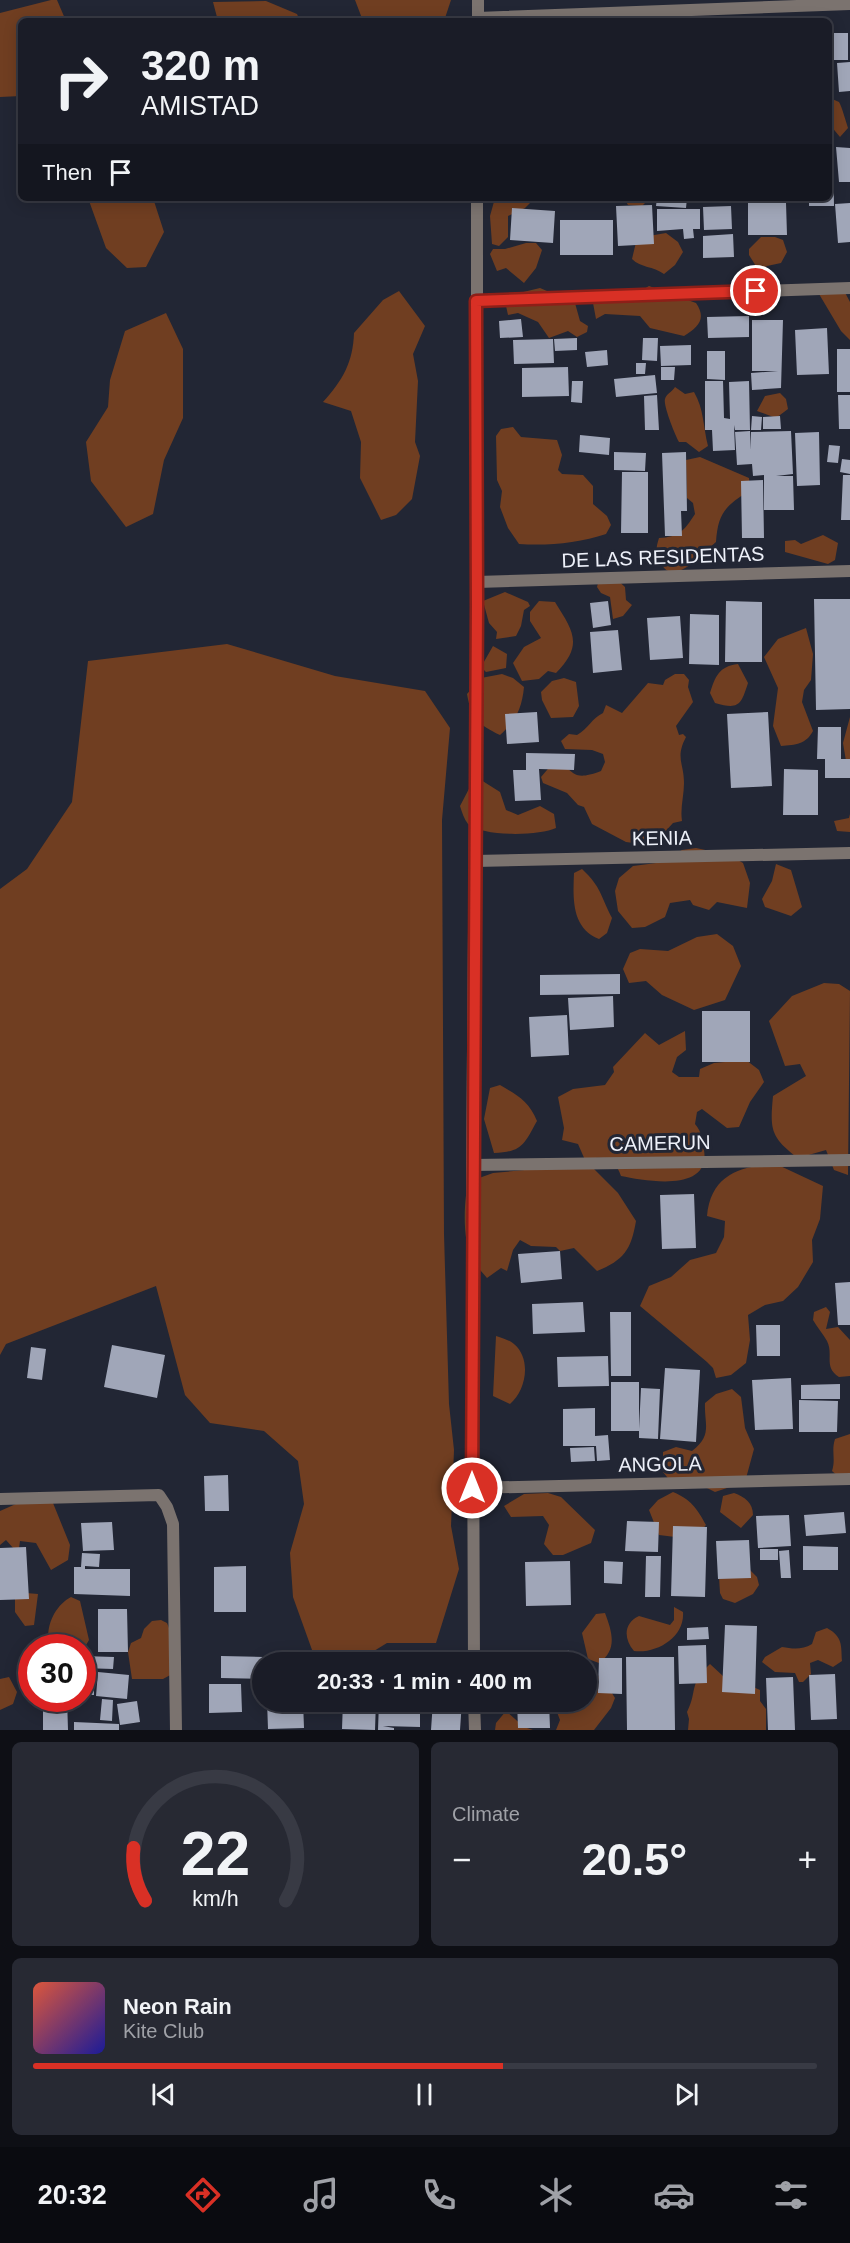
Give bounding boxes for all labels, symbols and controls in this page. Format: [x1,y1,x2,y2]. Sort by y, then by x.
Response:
icon: right [42,42,120,120]
text: 320 m [141,42,260,89]
text: AMISTAD [141,91,259,121]
icon: arrive [104,156,137,189]
text: Then [42,160,92,185]
pin [730,265,781,316]
icon: arrive [739,274,772,307]
street label: DE LAS RESIDENTAS [561,542,765,572]
street label: KENIA [632,826,693,850]
street label: CAMERUN [609,1131,711,1155]
street label: ANGOLA [618,1452,703,1476]
position arrow [440,1456,504,1520]
speed limit sign: 30 [18,1634,96,1712]
text: 20:33 · 1 min · 400 m [317,1669,532,1694]
text: Climate [452,1803,520,1825]
text: 22 [181,1819,250,1888]
text: 20.5° [582,1834,687,1885]
text: − [452,1841,471,1878]
text: + [798,1841,817,1878]
text: km/h [192,1887,239,1911]
text: Neon Rain [123,1994,232,2019]
text: Kite Club [123,2020,204,2042]
icon: previous [147,2078,180,2111]
icon: pause [408,2078,441,2111]
icon: next [670,2078,703,2111]
icon: directions [182,2174,224,2216]
icon: music [300,2174,342,2216]
icon: phone [418,2174,460,2216]
icon: climate [535,2174,577,2216]
icon: car [653,2174,695,2216]
icon: filters [770,2174,812,2216]
text: 20:32 [38,2180,107,2210]

